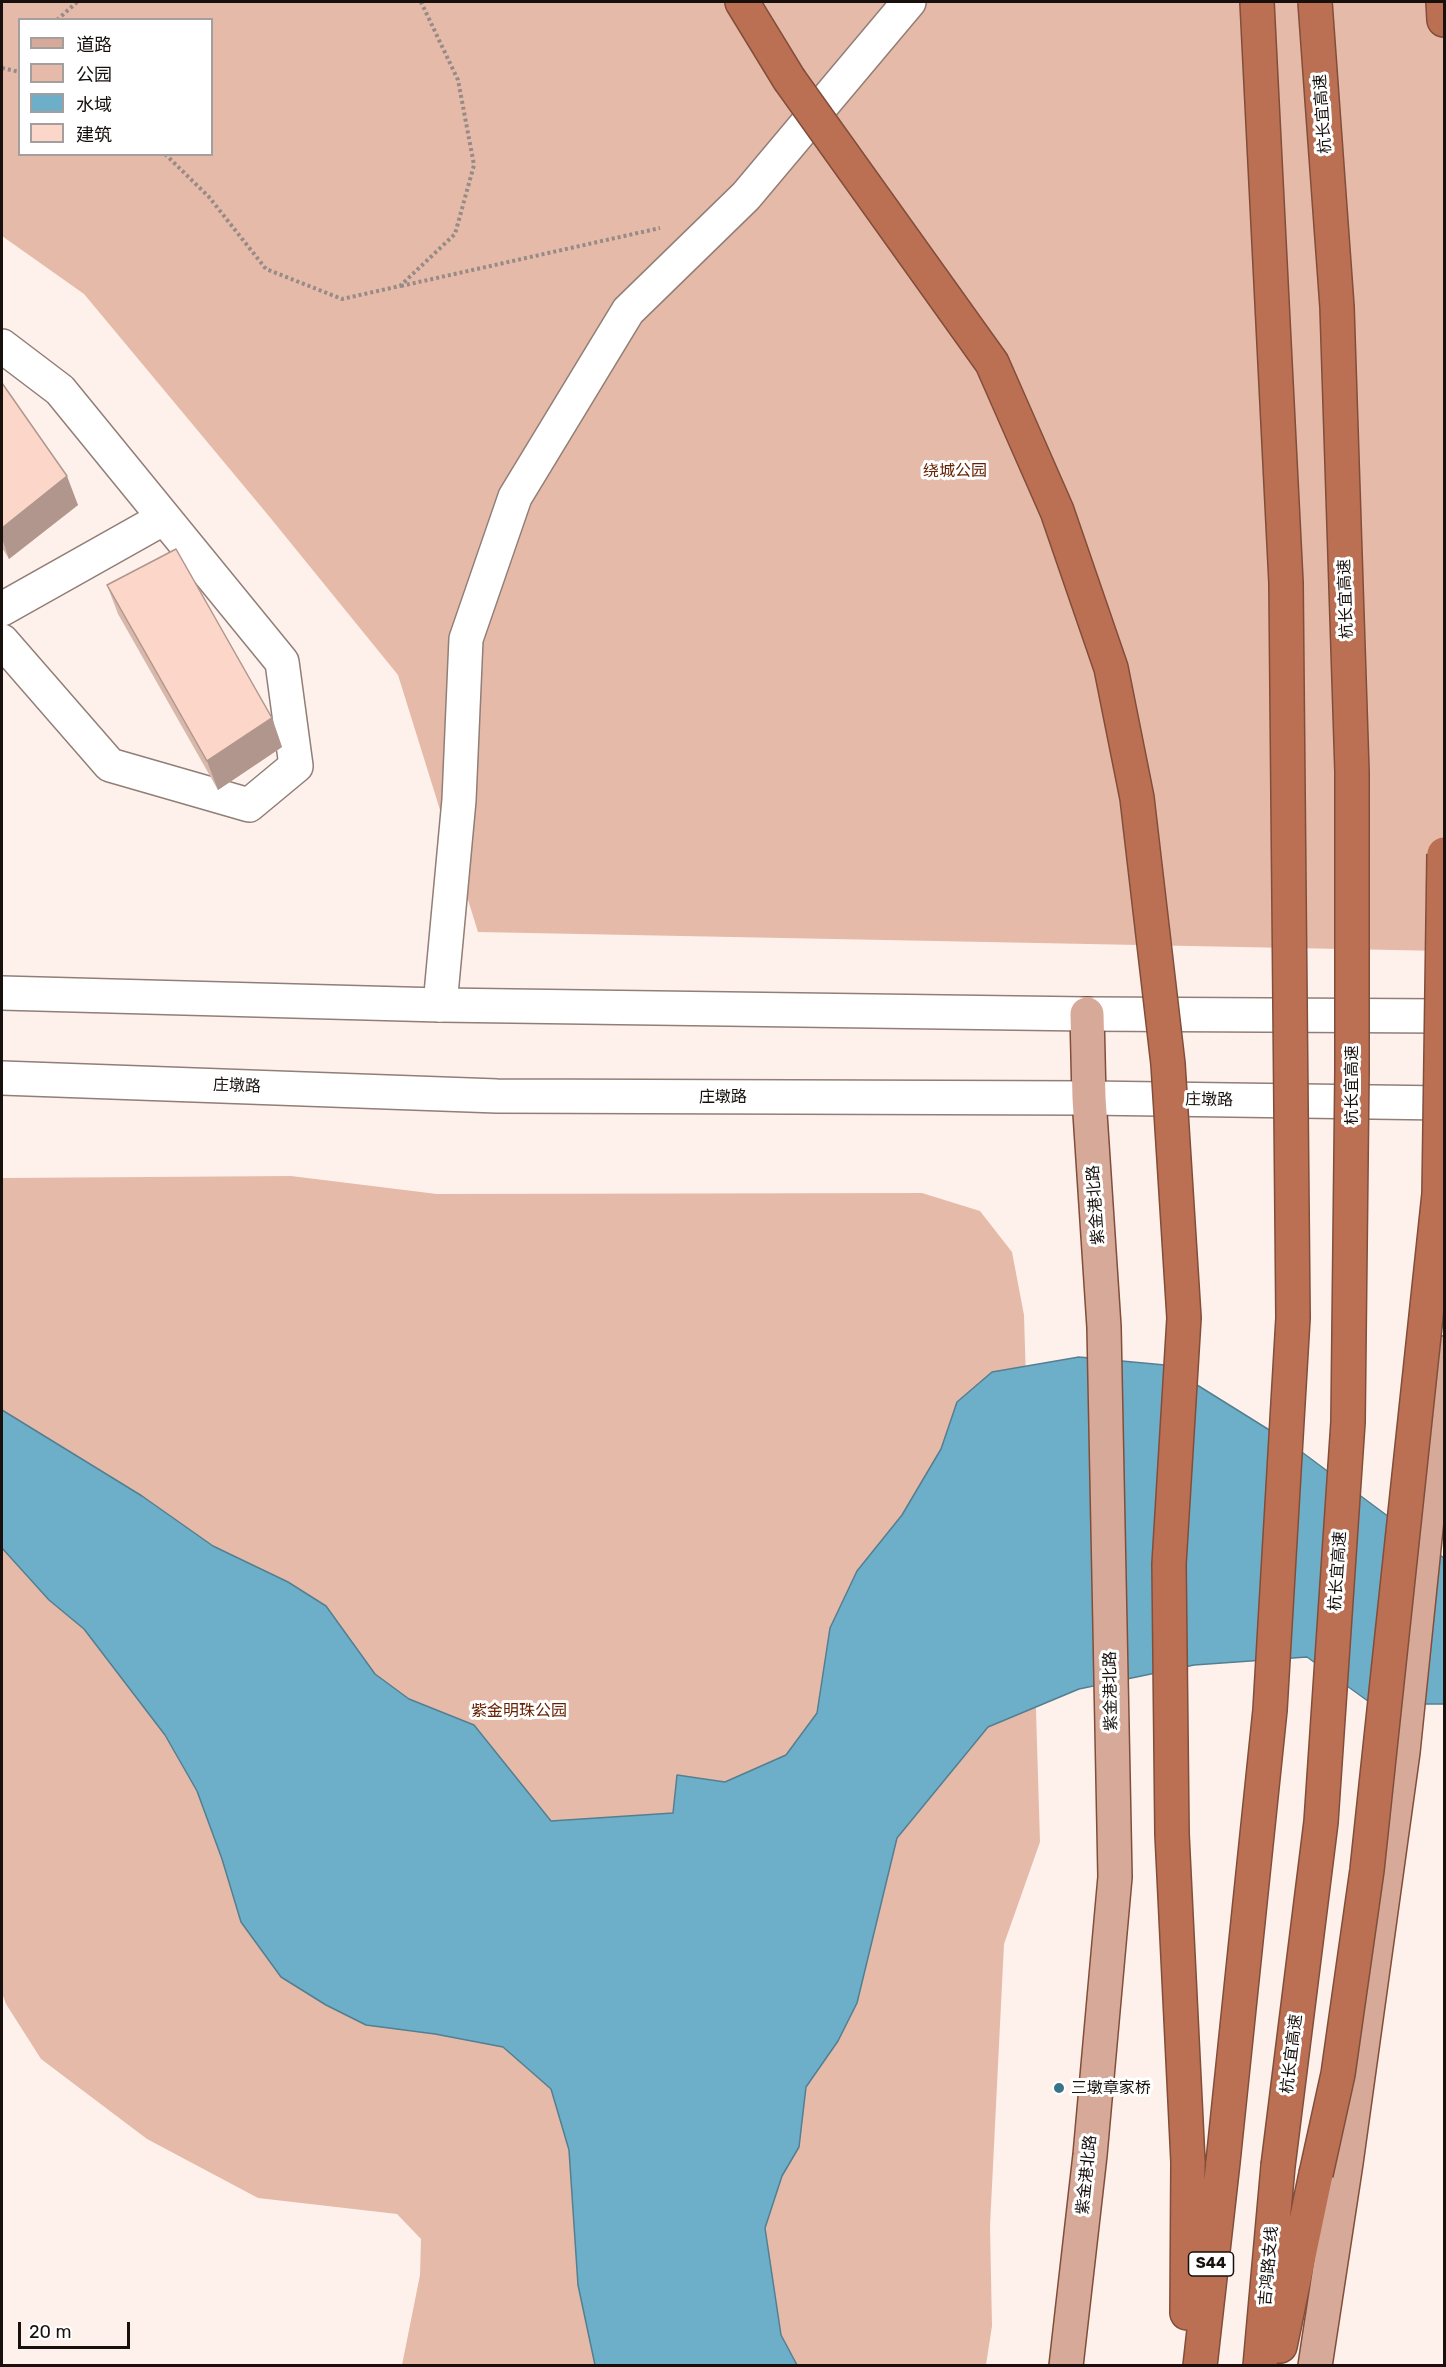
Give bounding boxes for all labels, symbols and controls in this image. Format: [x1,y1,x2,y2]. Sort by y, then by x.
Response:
legend [18,18,213,156]
text: 道路 [76,34,112,56]
text: 公园 [76,64,112,86]
street label: 杭长宜高速 [1311,73,1335,155]
text: 水域 [76,94,112,116]
text: 建筑 [76,124,112,146]
park label: 绕城公园 [923,461,987,481]
street label: 杭长宜高速 [1335,559,1357,639]
street label: 杭长宜高速 [1342,1045,1362,1125]
street label: 庄墩路 [213,1076,261,1096]
street label: 庄墩路 [699,1087,747,1107]
street label: 庄墩路 [1185,1090,1233,1110]
street label: 紫金港北路 [1084,1164,1108,1246]
street label: 杭长宜高速 [1326,1530,1350,1612]
street label: 紫金港北路 [1101,1651,1121,1731]
park label: 紫金明珠公园 [471,1701,567,1721]
street label: 杭长宜高速 [1278,2013,1306,2095]
place label: 三墩章家桥 [1071,2078,1151,2098]
marker: 三墩章家桥 [1052,2081,1066,2095]
street label: 紫金港北路 [1073,2134,1101,2216]
street label: 吉鸿路支线 [1256,2225,1282,2307]
road number: S44 [1188,2252,1234,2276]
scale bar [21,2310,134,2348]
text: 20 m [29,2321,71,2343]

